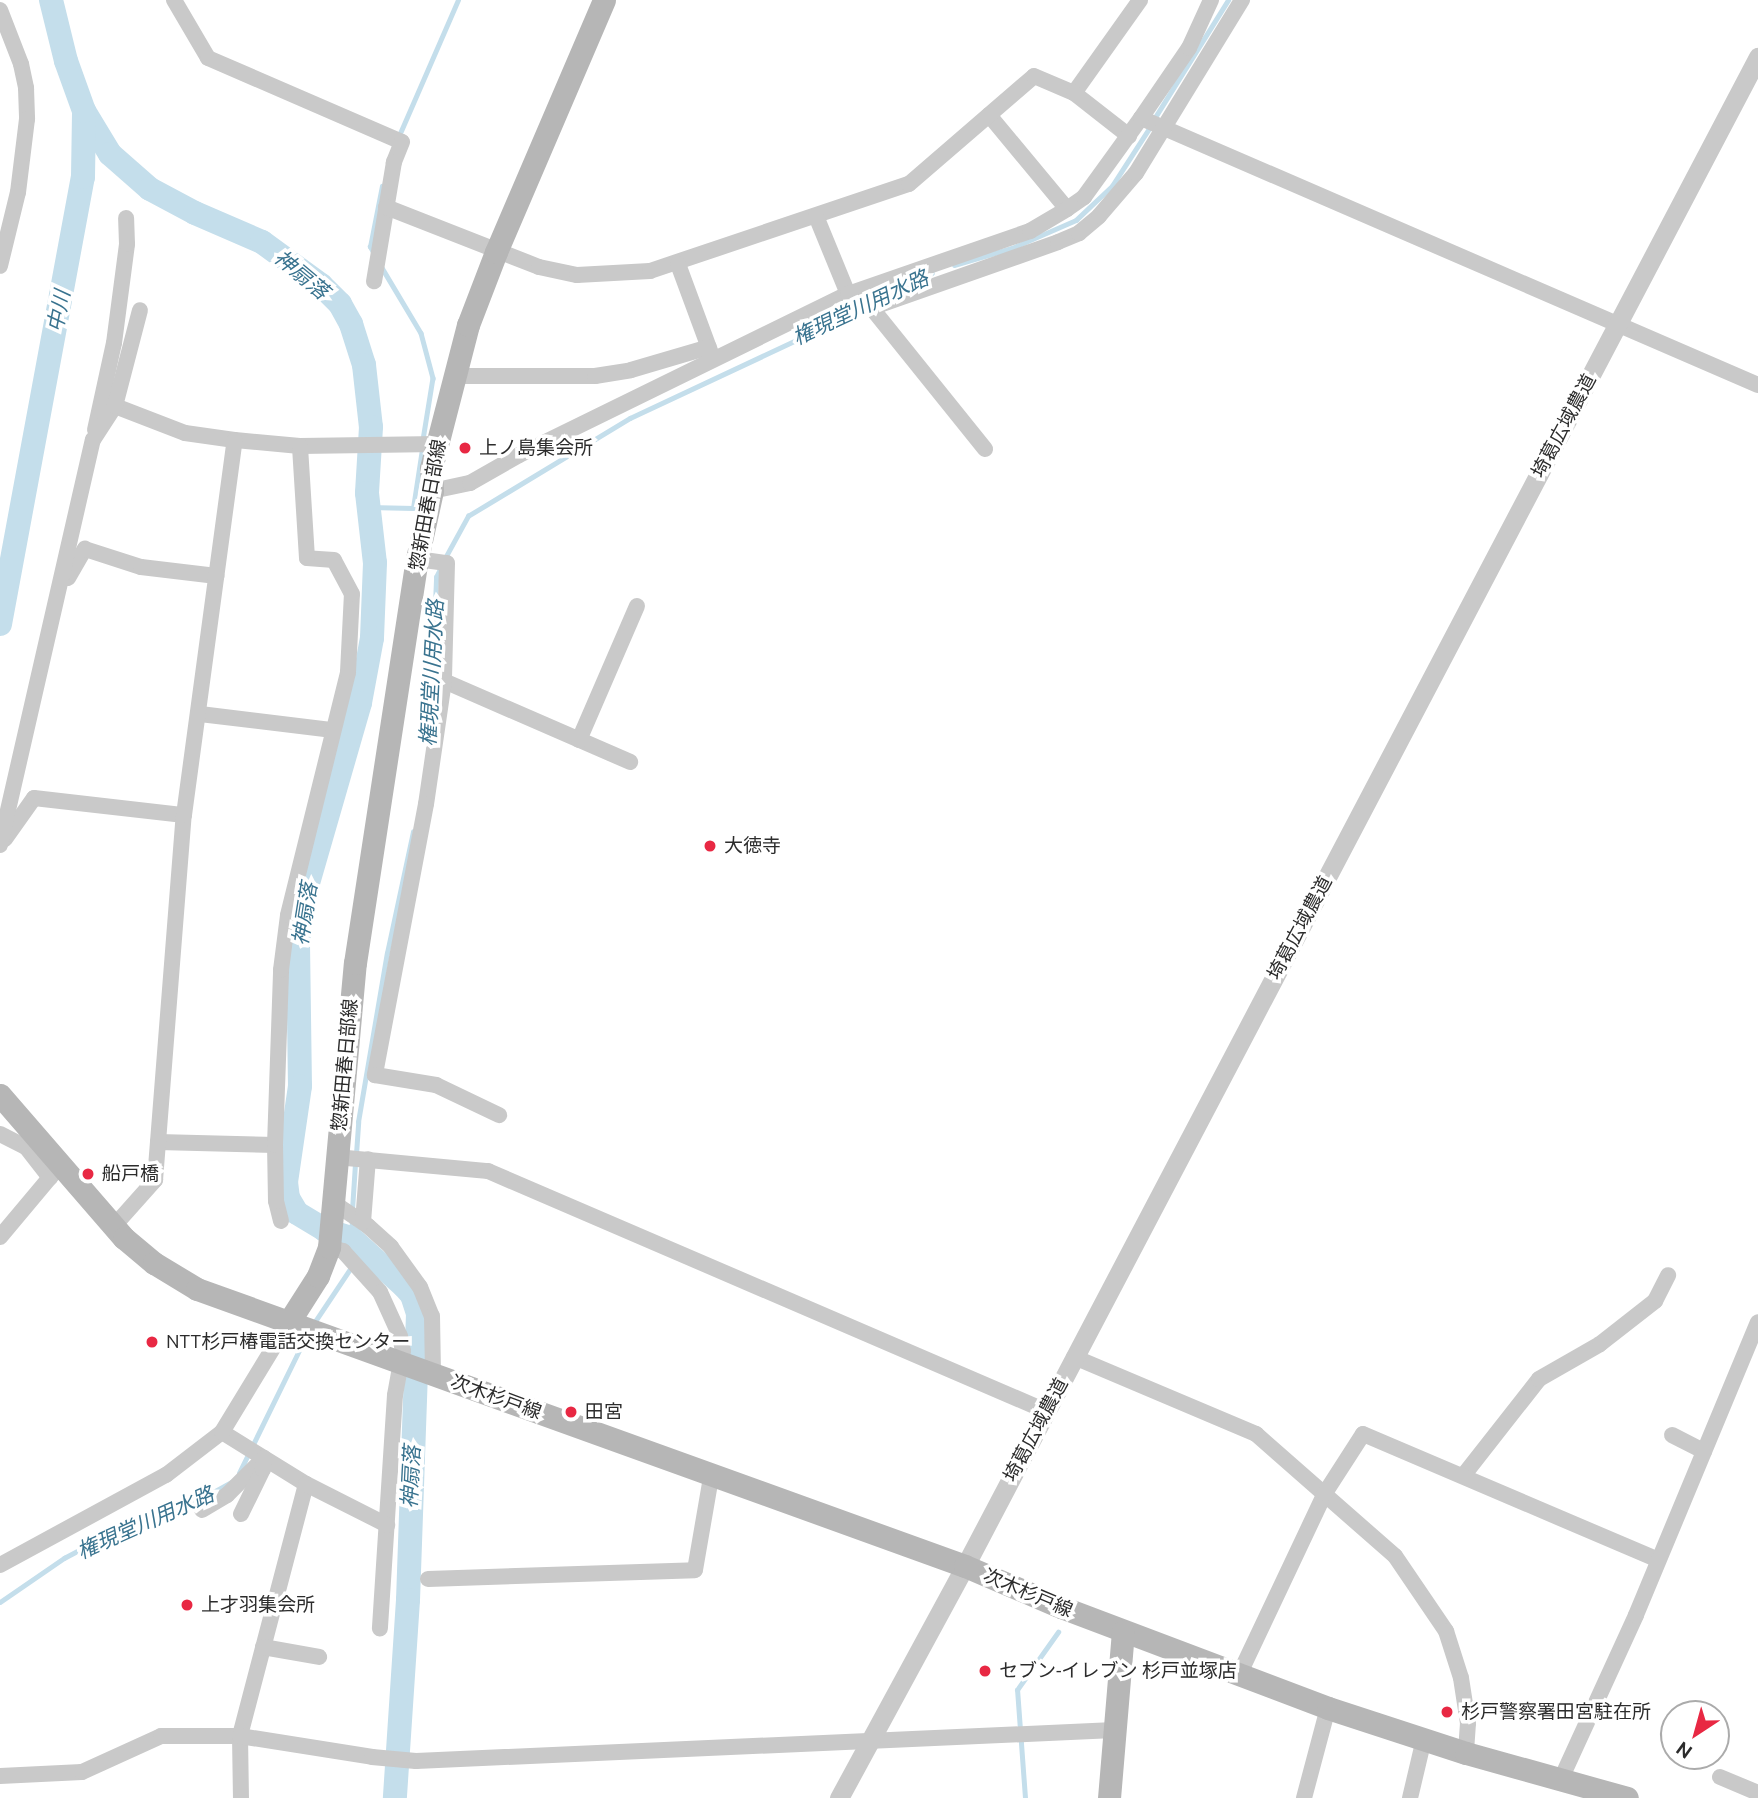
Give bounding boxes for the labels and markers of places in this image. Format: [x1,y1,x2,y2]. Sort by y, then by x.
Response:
place label: 上ノ島集会所 [479,437,593,459]
marker: 上ノ島集会所 [457,440,473,456]
place label: 大徳寺 [724,835,781,857]
marker: 大徳寺 [702,838,718,854]
place label: 船戸橋 [102,1163,159,1185]
marker: 船戸橋 [80,1166,96,1182]
place label: NTT杉戸椿電話交換センター [166,1331,410,1353]
marker: NTT杉戸椿電話交換センター [144,1334,160,1350]
place label: 田宮 [585,1401,623,1423]
marker: 田宮 [563,1404,579,1420]
place label: 上才羽集会所 [201,1594,315,1616]
marker: 上才羽集会所 [179,1597,195,1613]
place label: セブン-イレブン 杉戸並塚店 [999,1660,1237,1682]
marker: セブン-イレブン 杉戸並塚店 [977,1663,993,1679]
place label: 杉戸警察署田宮駐在所 [1461,1701,1651,1723]
marker: 杉戸警察署田宮駐在所 [1439,1704,1455,1720]

